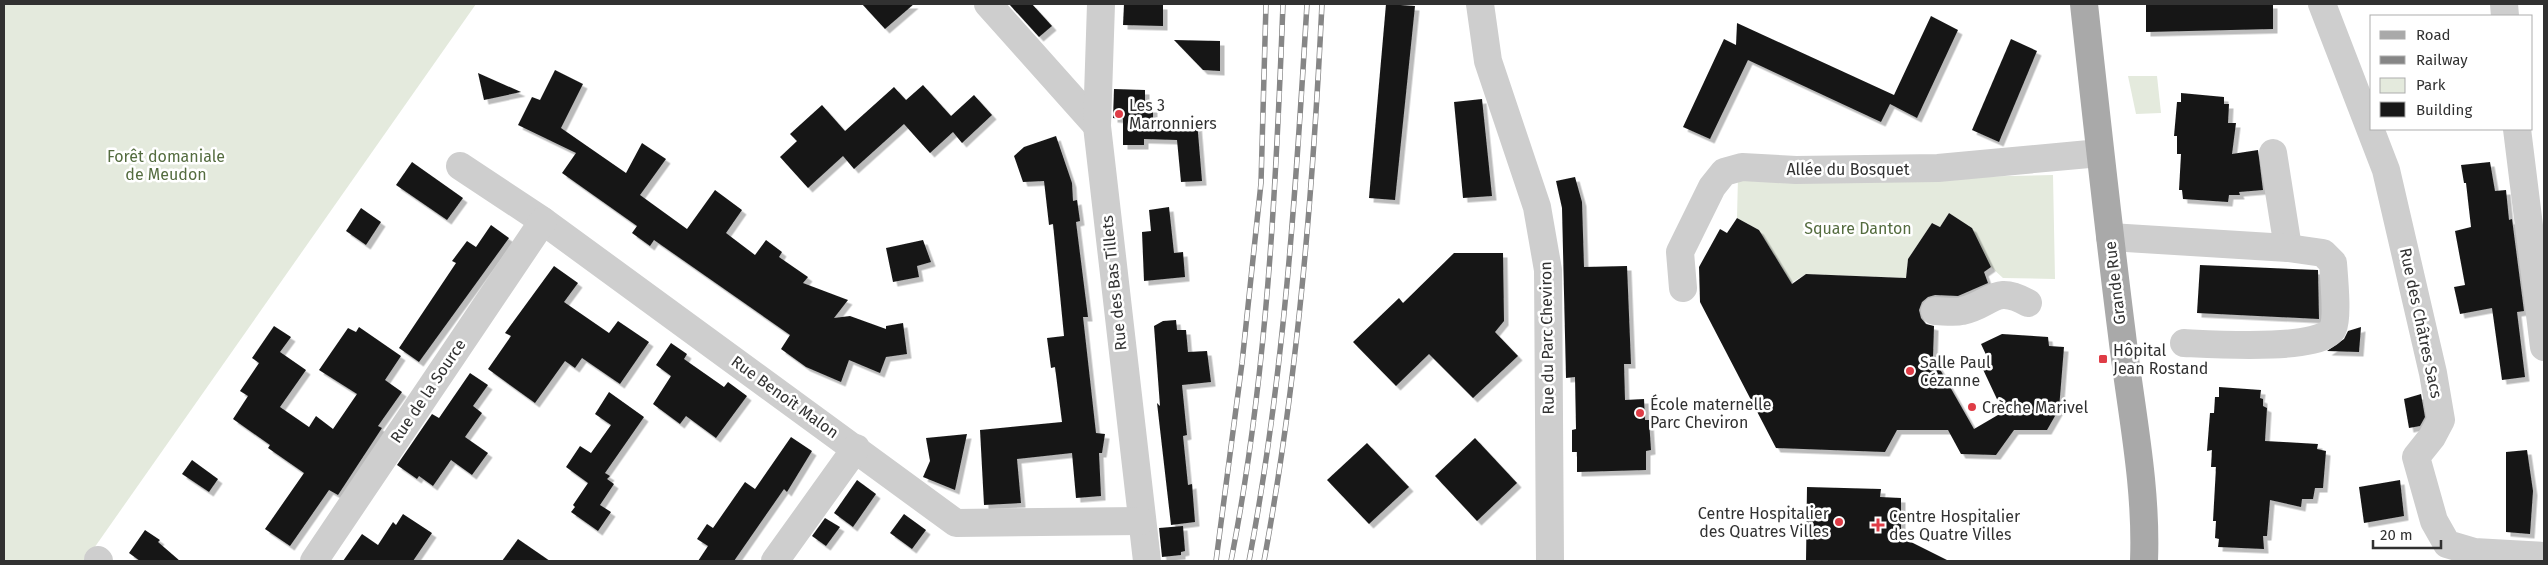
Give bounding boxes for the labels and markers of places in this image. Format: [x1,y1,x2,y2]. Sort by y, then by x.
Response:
place label: Les 3 Marronniers [1129,96,1217,133]
marker: Les 3 Marronniers [1113,108,1125,120]
place label: Hôpital Jean Rostand [2113,341,2208,378]
place label: Salle Paul Cézanne [1920,353,1991,390]
marker: Hôpital Jean Rostand [2097,353,2109,365]
marker: Salle Paul Cézanne [1904,365,1916,377]
place label: École maternelle Parc Cheviron [1650,394,1771,432]
place label: Crèche Marivel [1982,398,2088,417]
marker: Crèche Marivel [1966,401,1978,413]
marker: École maternelle Parc Cheviron [1634,407,1646,419]
place label: Centre Hospitalier des Quatres Villes [1698,504,1830,541]
place label: Centre Hospitalier des Quatre Villes [1889,507,2021,544]
marker: Centre Hospitalier des Quatres Villes [1833,516,1845,528]
marker: Centre Hospitalier des Quatre Villes [1871,518,1885,532]

